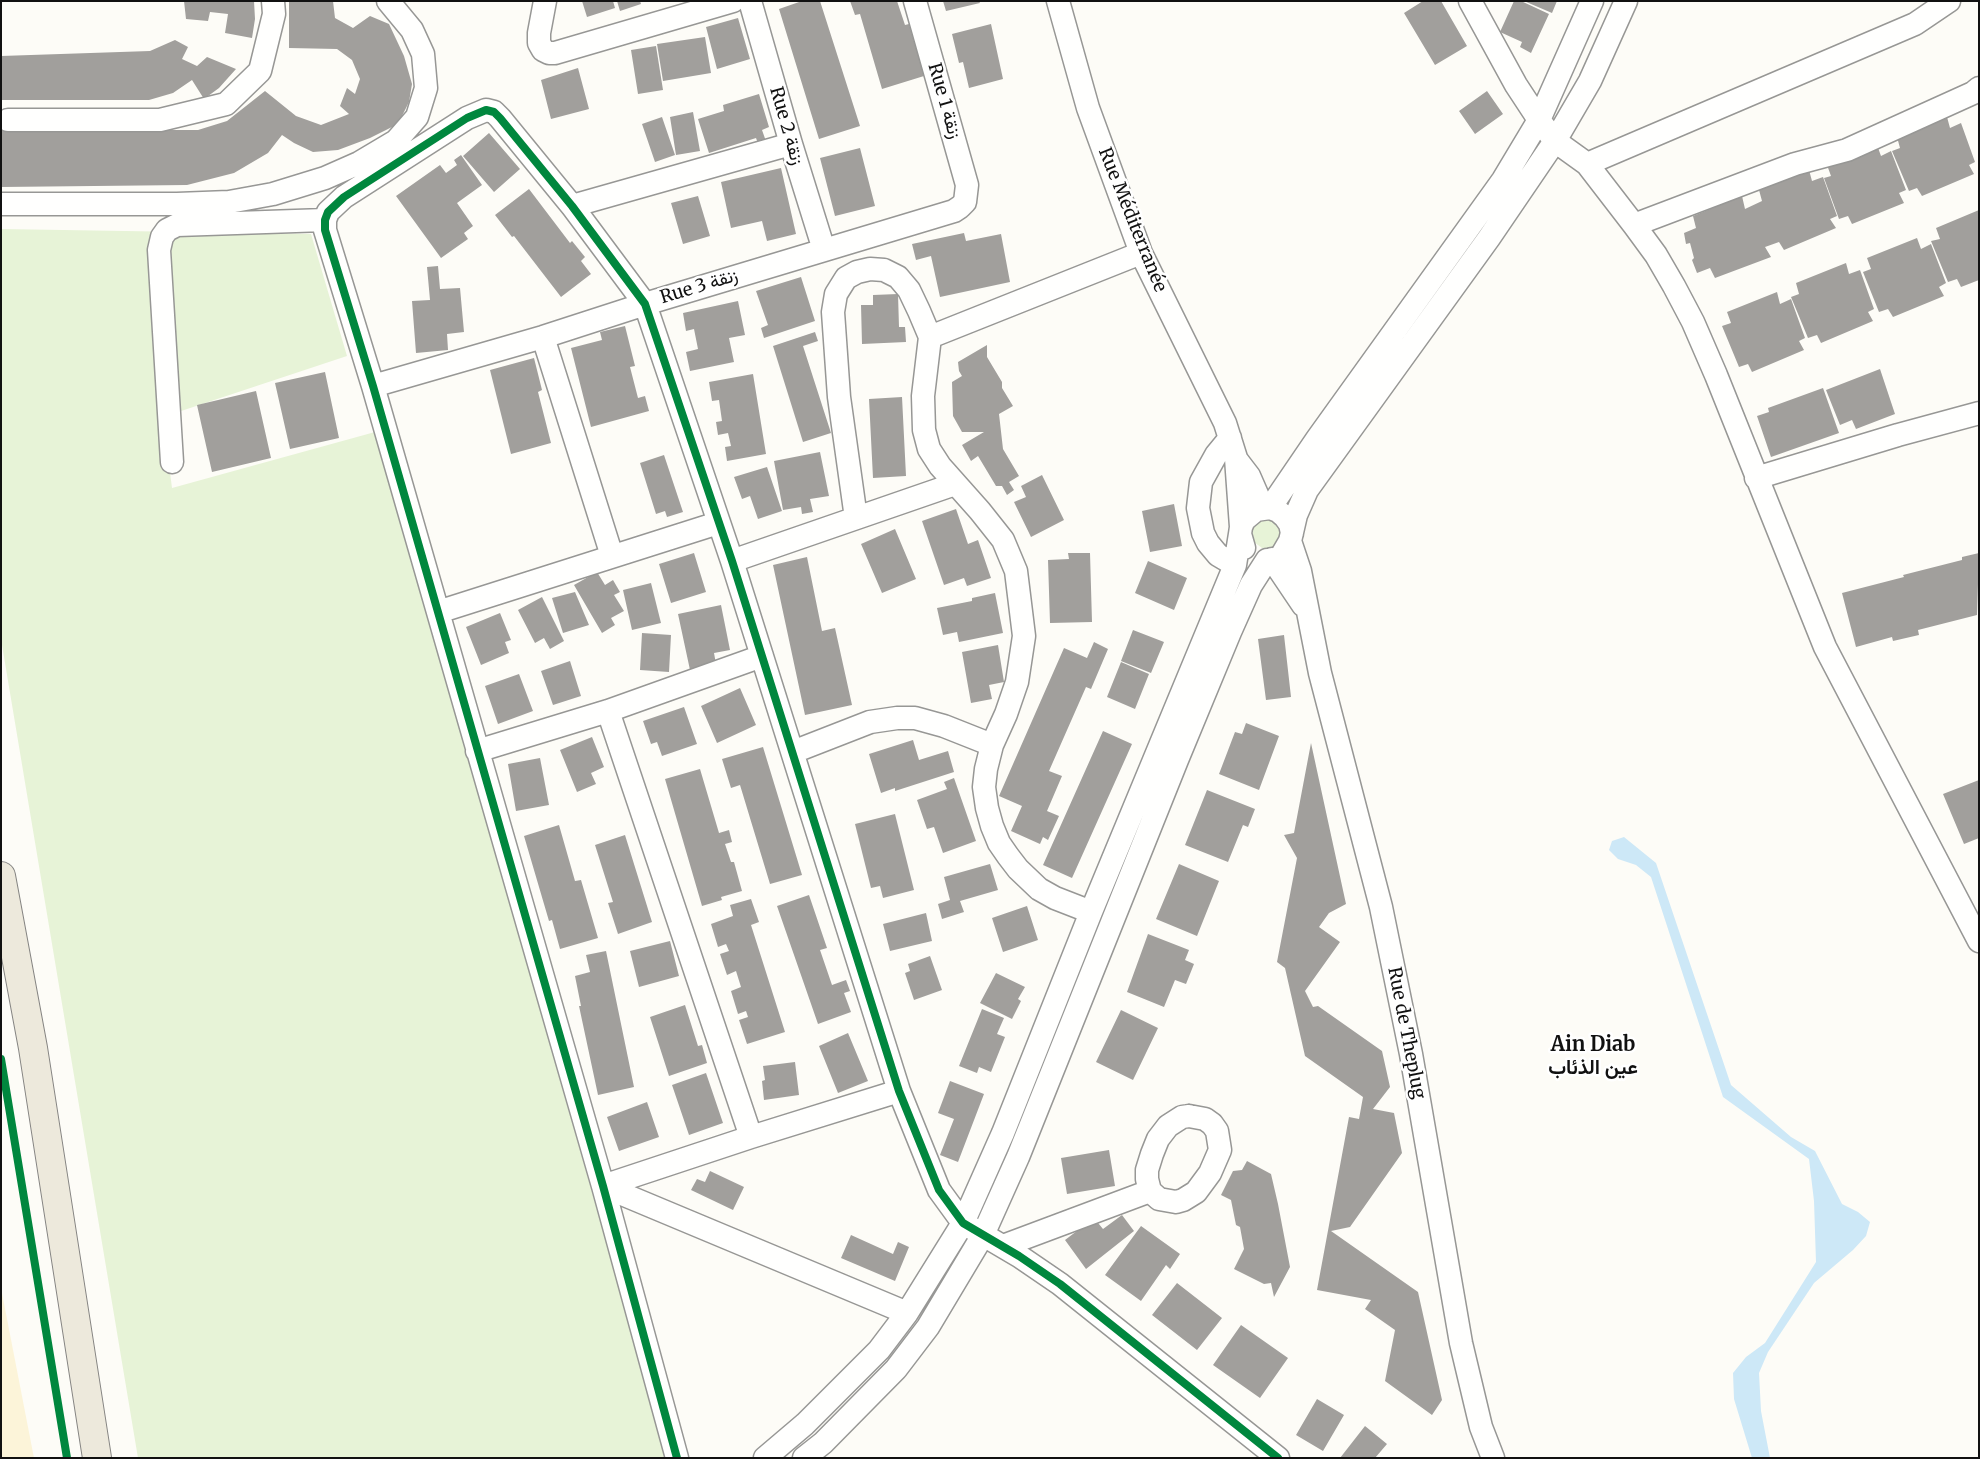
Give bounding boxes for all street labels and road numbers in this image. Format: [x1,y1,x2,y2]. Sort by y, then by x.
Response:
street label: Rue 1 زنقة [923,61,965,141]
street label: Rue 2 زنقة [765,84,807,168]
street label: Rue Méditerranée [1093,145,1171,295]
street label: Rue 3 زنقة [658,265,740,309]
street label: Rue de Theplug [1383,965,1429,1101]

